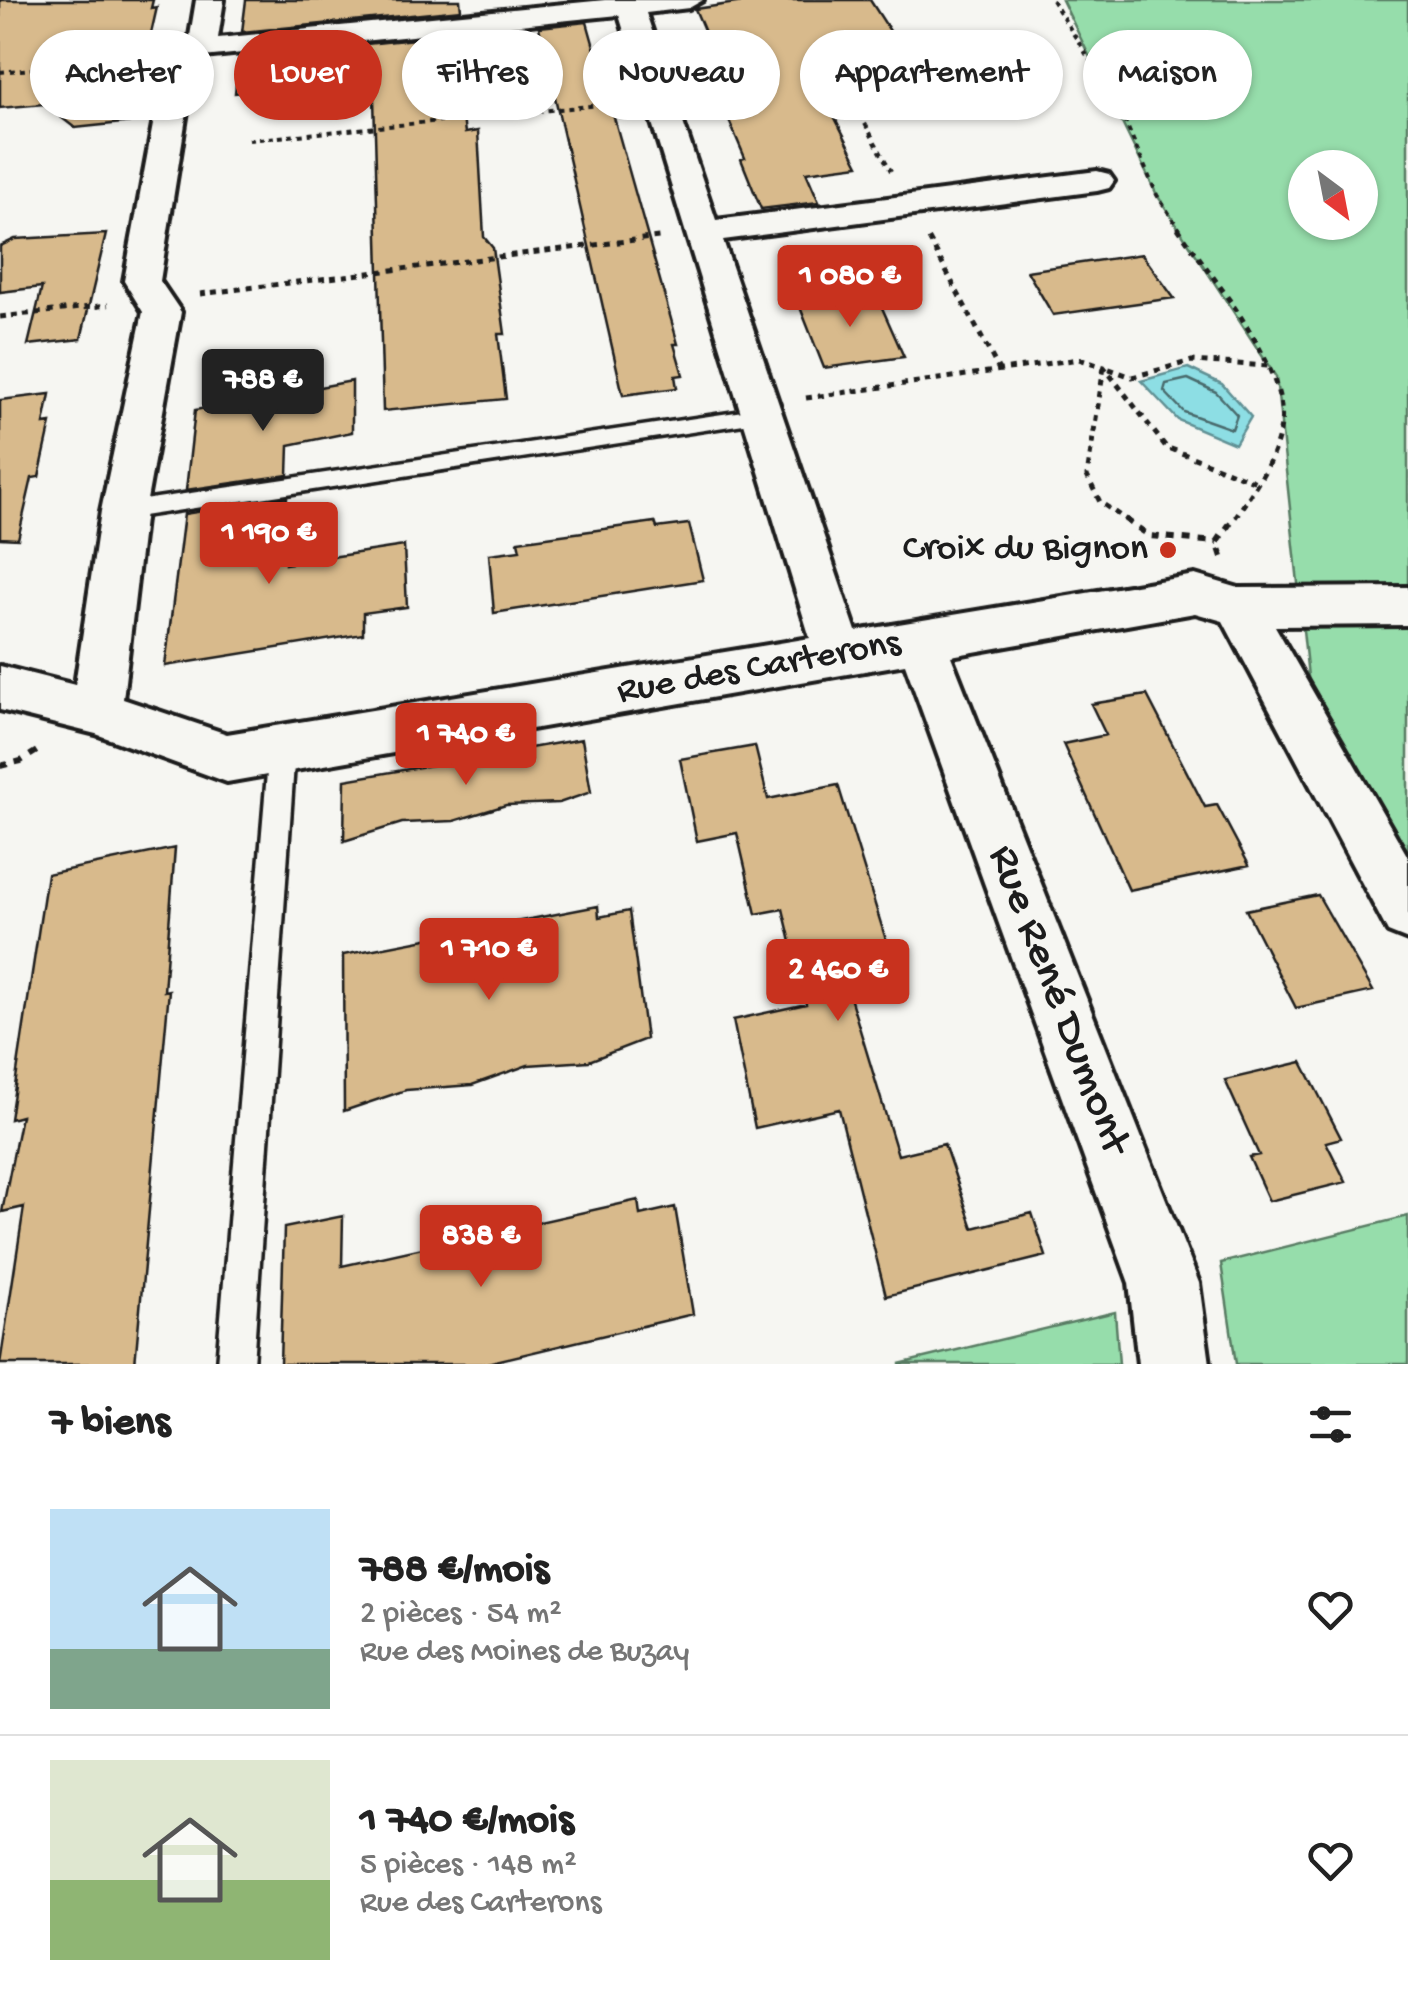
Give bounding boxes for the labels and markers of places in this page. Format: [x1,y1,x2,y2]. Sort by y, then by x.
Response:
pin: 1 080 € [758,245,942,330]
pin: 788 € [193,349,333,434]
pin: 1 190 € [177,502,361,587]
place label: Croix du Bignon [903,528,1148,572]
marker: Croix du Bignon [1157,539,1179,561]
pin: 1 740 € [374,703,558,788]
pin: 1 710 € [397,918,581,1003]
pin: 2 460 € [746,939,930,1024]
pin: 838 € [411,1205,551,1290]

